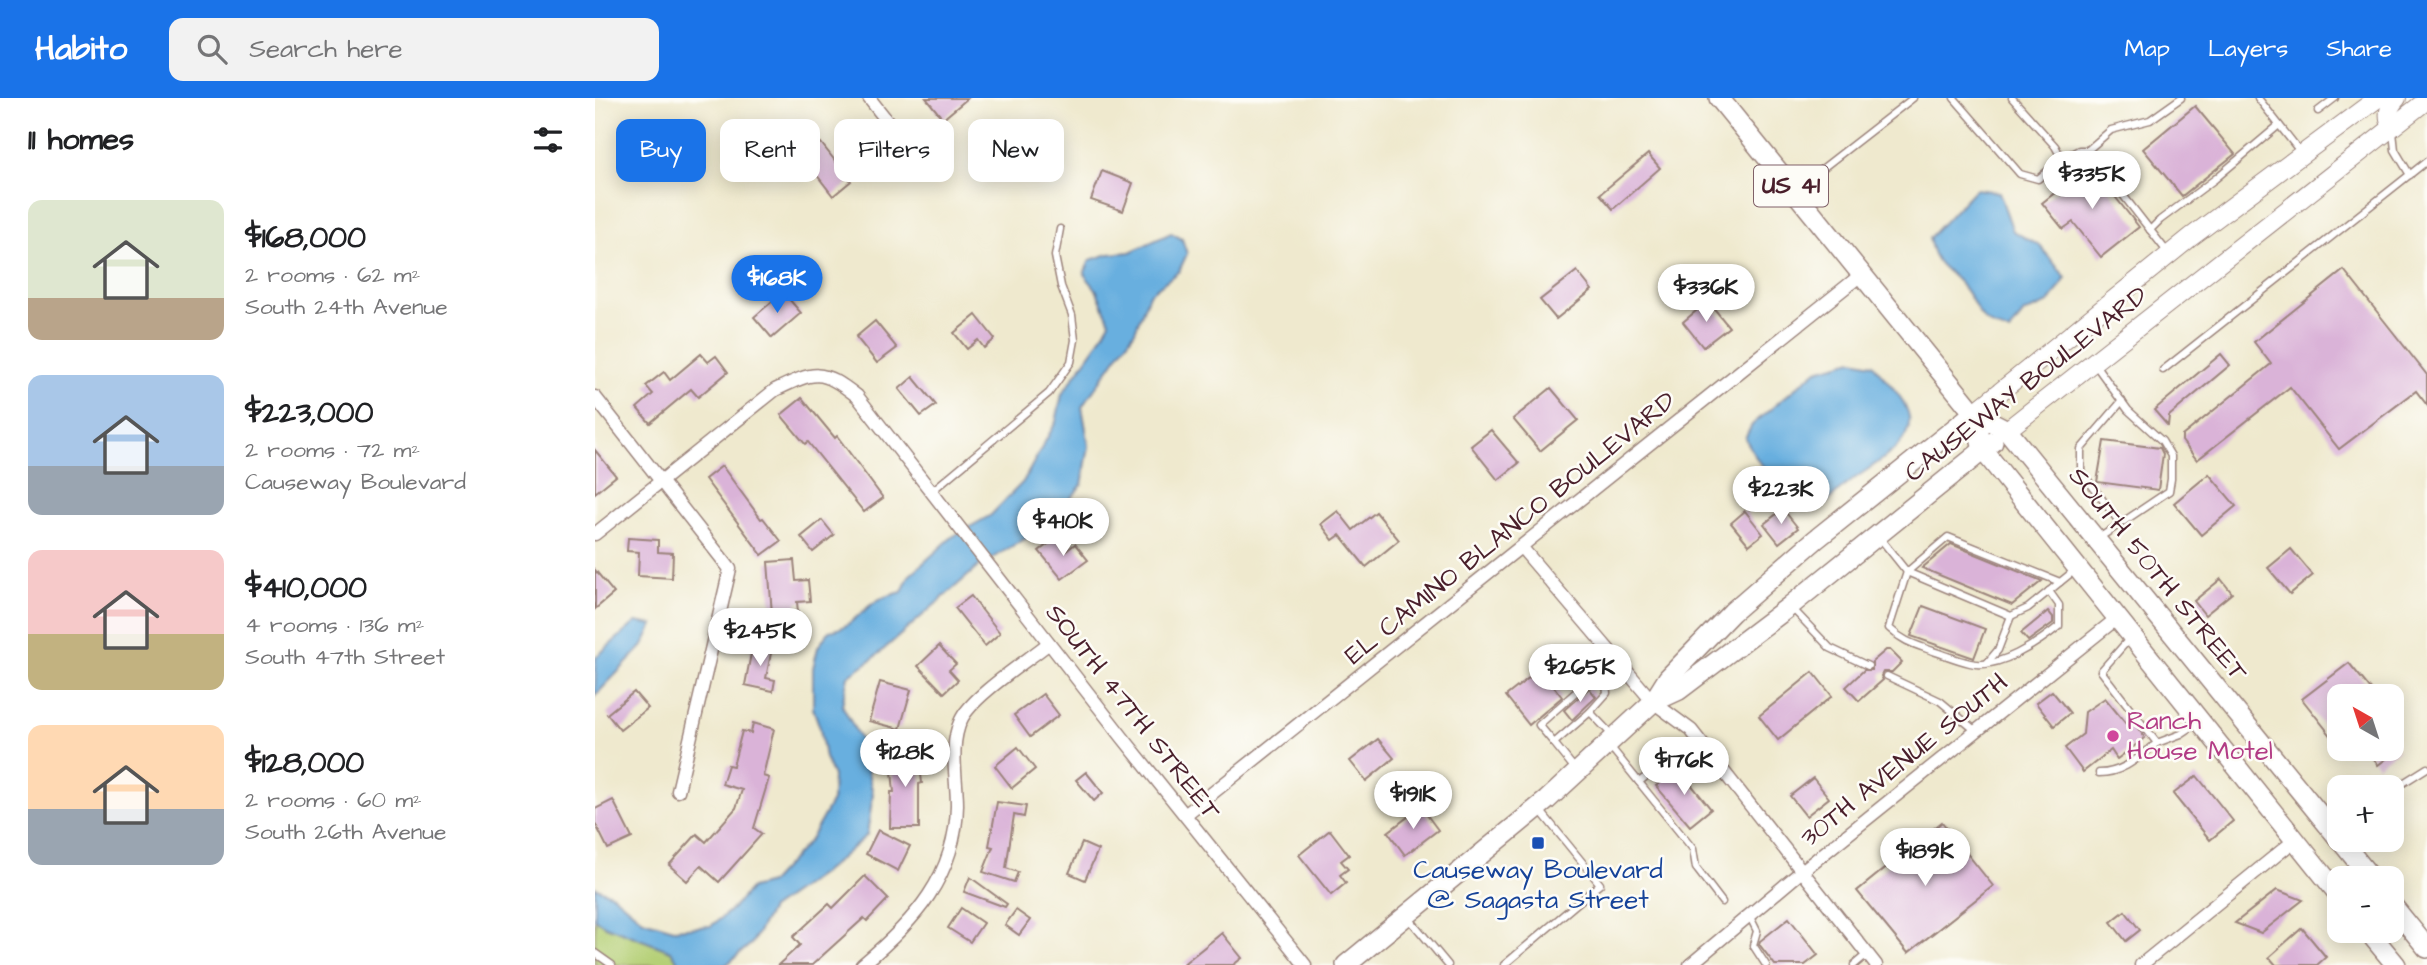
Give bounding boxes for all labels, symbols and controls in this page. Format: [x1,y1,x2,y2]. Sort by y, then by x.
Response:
search box [169,18,659,81]
text: Habito [35,26,127,72]
icon: search [193,30,231,68]
text: Search here [249,31,403,67]
text: Map [2125,32,2170,66]
text: Layers [2208,32,2288,66]
text: Share [2326,32,2392,66]
text: 11 homes [28,119,134,161]
chip: Buy [616,119,706,182]
chip: Rent [720,119,820,182]
chip: Filters [834,119,954,182]
chip: New [968,119,1064,182]
icon: filters [529,121,567,159]
pin: $335K [2043,152,2141,211]
text: $335K [2059,158,2125,190]
road number: US 41 [1754,166,1828,206]
text: $168,000 [245,217,366,259]
icon: home [84,228,168,312]
pin: $168K [728,256,826,315]
text: 2 rooms · 62 m² [245,259,420,291]
text: $168K [747,262,807,294]
pin: $336K [1657,264,1755,324]
text: $336K [1674,271,1738,303]
street label: CAUSEWAY BOULEVARD [1897,278,2155,490]
text: South 24th Avenue [245,291,448,323]
street label: EL CAMINO BLANCO BOULEVARD [1337,383,1683,673]
text: $223,000 [245,392,373,434]
icon: home [84,403,168,487]
text: 2 rooms · 72 m² [245,434,420,466]
street label: SOUTH 50TH STREET [2060,459,2256,690]
text: Causeway Boulevard [245,466,466,498]
pin: $223K [1732,466,1830,526]
text: $223K [1749,473,1813,505]
pin: $410K [1014,498,1112,558]
text: $410K [1033,505,1093,537]
text: $410,000 [245,567,367,609]
icon: home [84,578,168,662]
street label: SOUTH 47TH STREET [1037,596,1229,828]
pin: $245K [711,608,809,668]
text: 4 rooms · 136 m² [245,609,424,641]
text: $245K [724,615,796,647]
text: South 47th Street [245,641,445,673]
pin: $265K [1531,644,1629,704]
text: $265K [1545,651,1615,683]
street label: 30TH AVENUE SOUTH [1793,665,2015,855]
north arrow [2327,684,2405,761]
map controls [2327,684,2404,943]
place label: Ranch House Motel [2127,703,2273,769]
marker: Ranch House Motel [2105,728,2121,744]
pin: $128K [856,730,954,789]
text: $128K [876,736,934,768]
pin: $176K [1635,738,1733,797]
text: $128,000 [245,742,364,784]
text: $176K [1655,744,1713,776]
icon: home [84,753,168,837]
pin: $191K [1364,772,1462,831]
button: + [2327,775,2404,852]
text: $191K [1390,778,1436,810]
text: 2 rooms · 60 m² [245,784,422,816]
text: South 26th Avenue [245,816,447,848]
pin: $189K [1876,828,1974,888]
marker: Causeway Boulevard @ Sagasta Street [1530,835,1546,851]
text: $189K [1896,835,1954,867]
place label: Causeway Boulevard @ Sagasta Street [1413,852,1663,920]
button: − [2327,866,2404,943]

